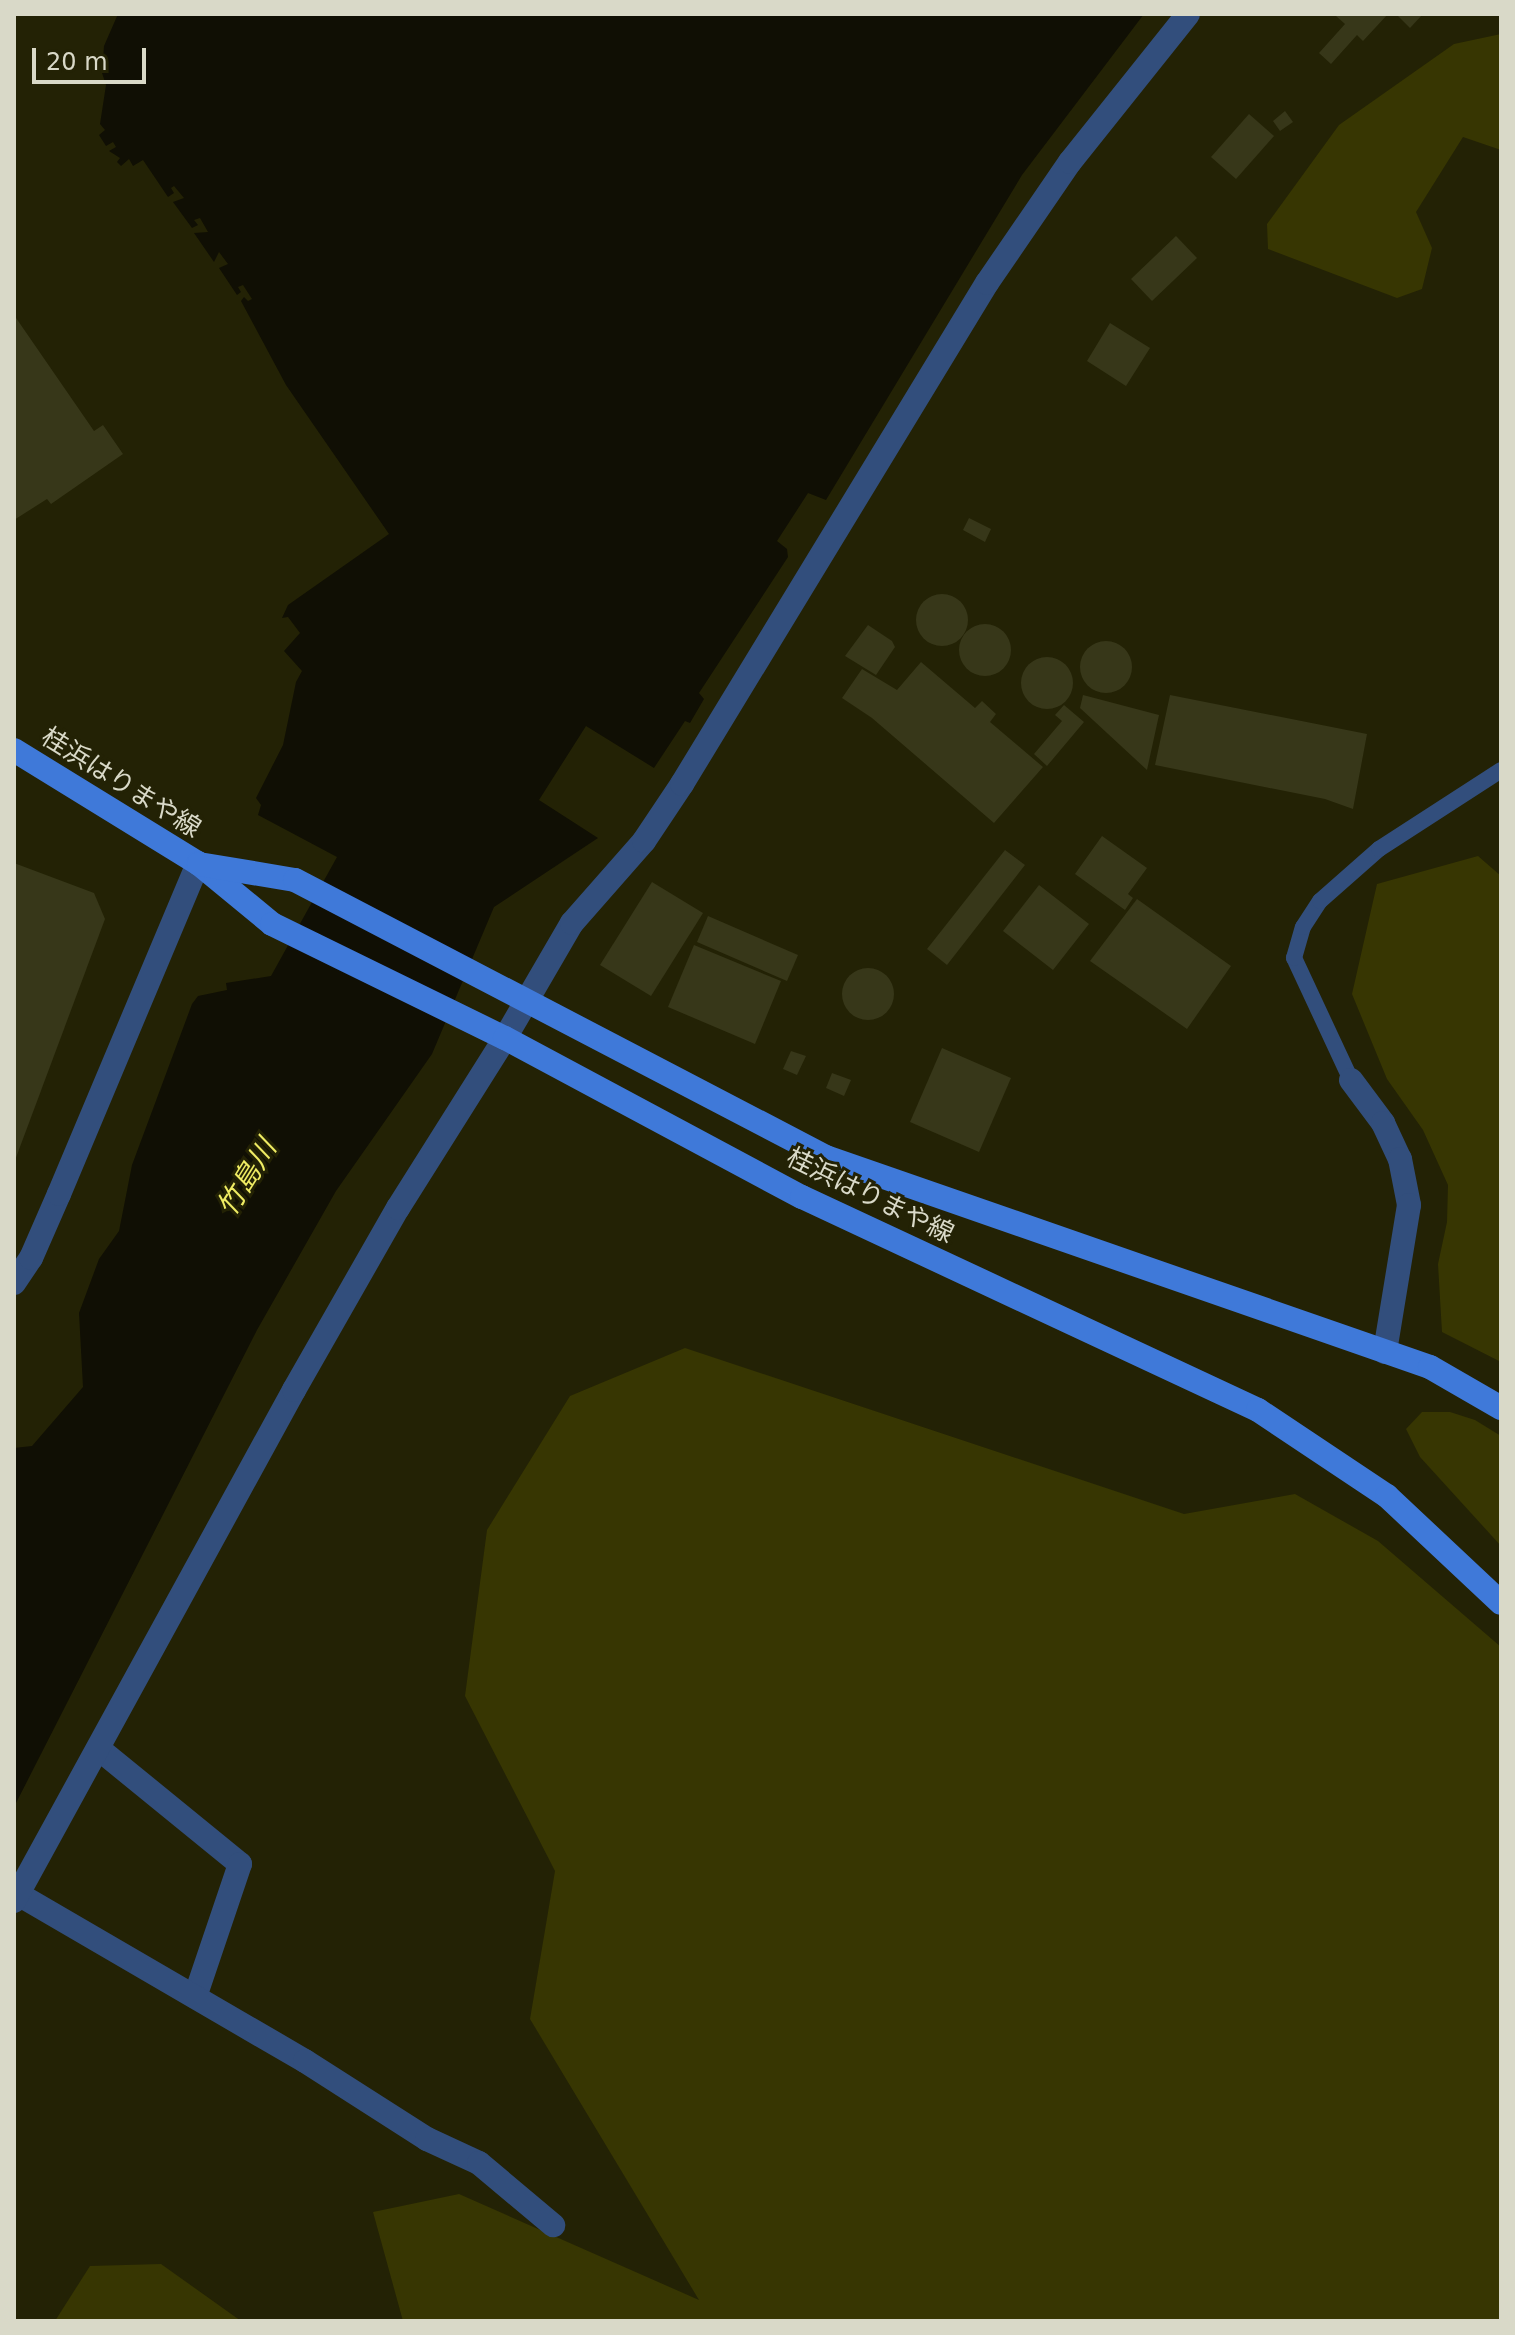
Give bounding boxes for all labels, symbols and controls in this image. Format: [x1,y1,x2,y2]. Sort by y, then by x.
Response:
scale bar [36,32,150,82]
text: 20 m [46,48,108,76]
street label: 桂浜はりまや線 [36,722,206,844]
water label: 竹島川 [210,1133,284,1223]
street label: 桂浜はりまや線 [781,1142,959,1250]

